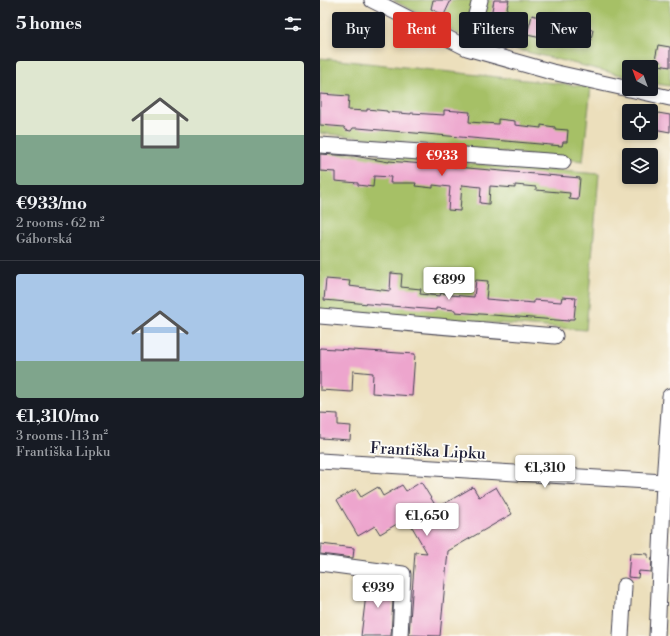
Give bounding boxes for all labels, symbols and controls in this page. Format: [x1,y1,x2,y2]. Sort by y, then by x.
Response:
chip: Buy [332,12,385,48]
chip: Rent [393,12,451,48]
chip: Filters [459,12,528,48]
chip: New [536,12,591,48]
text: 5 homes [16,13,82,35]
icon: filters [282,13,304,35]
north arrow [622,60,658,96]
map controls [622,60,658,184]
icon: home [124,87,196,159]
button: locate [622,104,658,140]
pin: €933 [418,143,466,177]
text: €933 [426,148,458,164]
button: layers [622,148,658,184]
text: €933/mo [16,193,87,215]
text: 2 rooms · 62 m² [16,215,105,231]
text: Gáborská [16,231,72,247]
pin: €899 [425,267,473,301]
text: €899 [432,272,466,288]
icon: home [124,300,196,372]
text: €1,310/mo [16,406,99,428]
text: 3 rooms · 113 m² [16,428,108,444]
street label: Františka Lipku [369,438,486,464]
text: Františka Lipku [16,444,110,460]
pin: €1,310 [512,455,578,489]
text: €1,310 [524,460,566,476]
pin: €1,650 [394,503,460,537]
text: €1,650 [405,508,449,524]
pin: €939 [354,575,402,609]
text: €939 [362,580,394,596]

